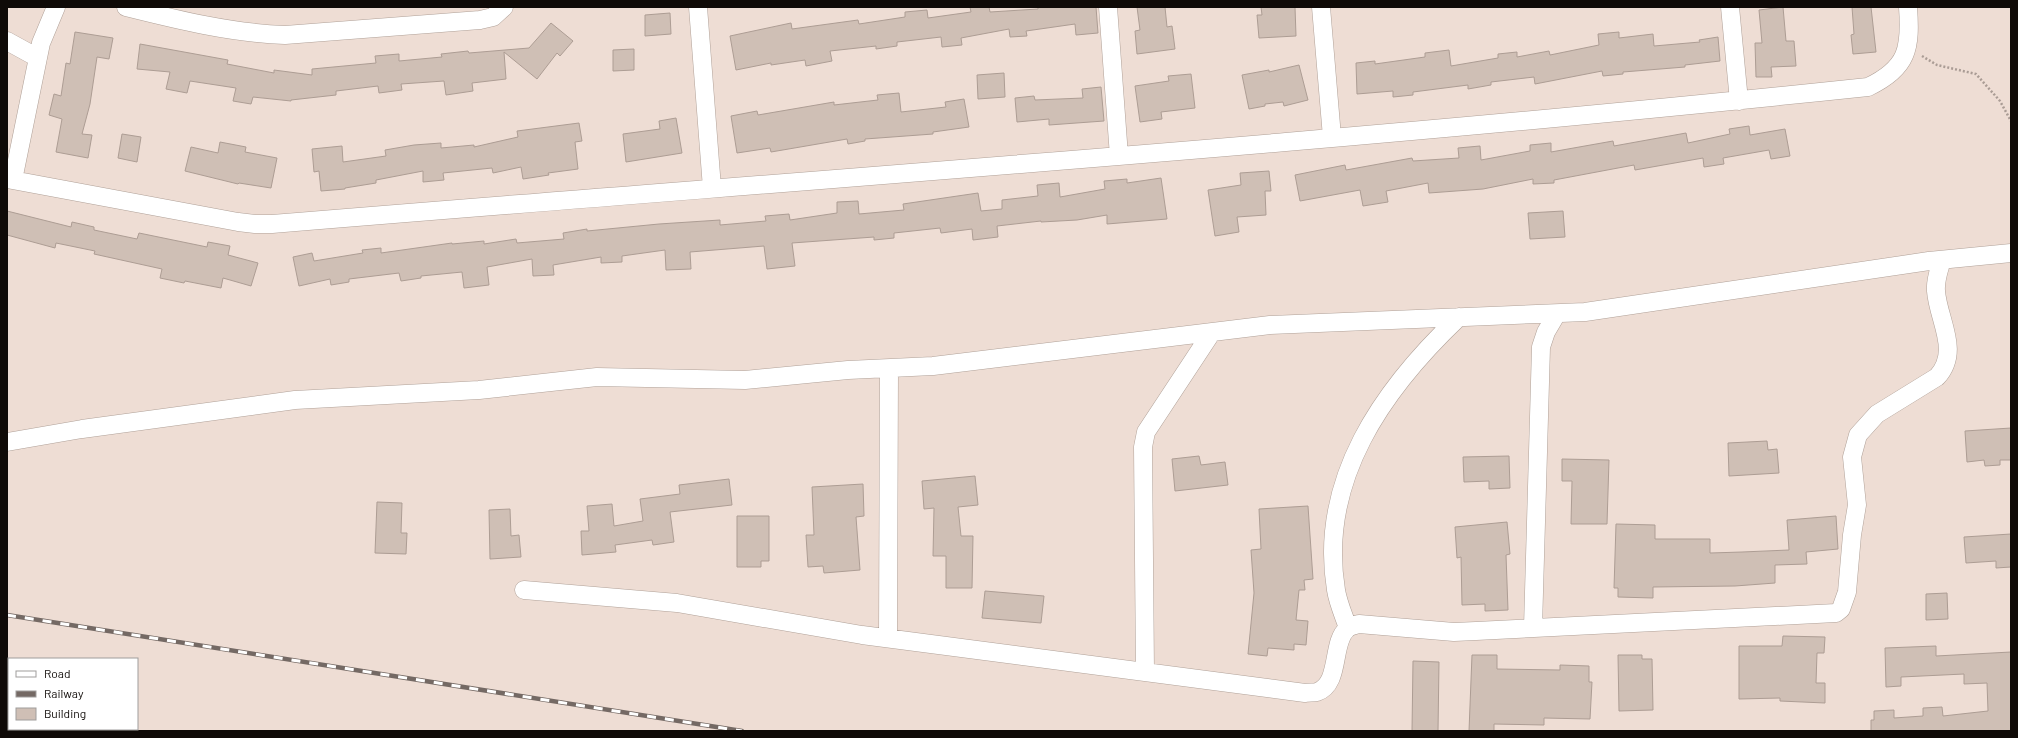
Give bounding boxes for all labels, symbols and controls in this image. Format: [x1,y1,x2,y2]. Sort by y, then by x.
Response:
legend [8,658,138,730]
text: Road [44,666,71,680]
text: Railway [44,686,84,700]
text: Building [44,706,86,720]

